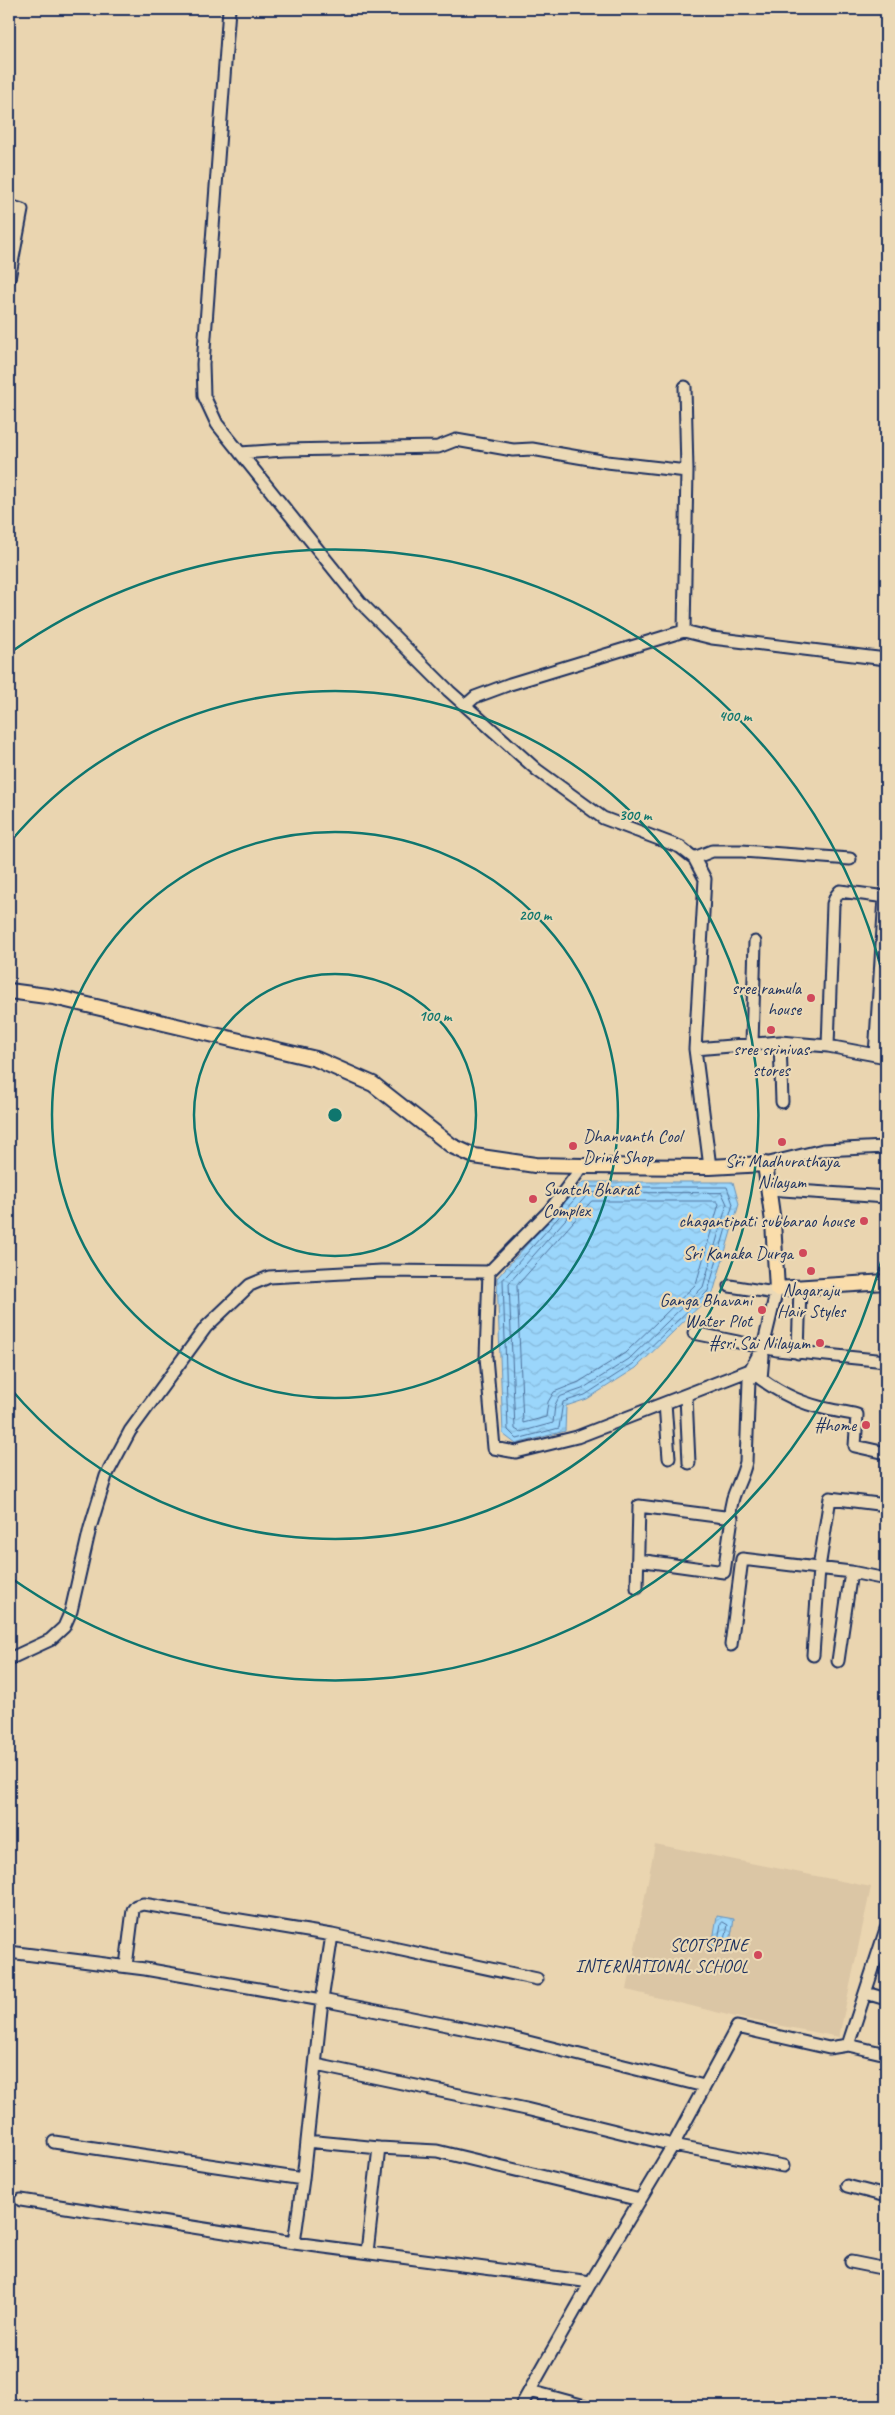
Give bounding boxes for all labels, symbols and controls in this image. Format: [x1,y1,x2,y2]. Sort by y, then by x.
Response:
text: 400 m [719,707,753,726]
text: 300 m [619,806,653,825]
text: 200 m [519,906,553,925]
place label: sree ramula house [731,977,803,1020]
marker: sree ramula house [805,992,817,1004]
text: 100 m [419,1007,453,1026]
marker: sree srinivas stores [765,1024,777,1036]
place label: sree srinivas stores [733,1038,811,1081]
centre of rings [326,1106,344,1124]
place label: Dhanvanth Cool Drink Shop [583,1125,685,1168]
marker: Sri Madhurathaya Nilayam [776,1136,788,1148]
marker: Dhanvanth Cool Drink Shop [567,1140,579,1152]
place label: Sri Madhurathaya Nilayam [725,1150,841,1193]
place label: Swatch Bharat Complex [543,1178,641,1221]
marker: Swatch Bharat Complex [527,1193,539,1205]
place label: chagantipati subbarao house [678,1210,855,1232]
marker: chagantipati subbarao house [858,1215,870,1227]
place label: Sri Kanaka Durga [683,1242,795,1264]
marker: Sri Kanaka Durga [797,1247,809,1259]
marker: Nagaraju Hair Styles [805,1265,817,1277]
place label: Nagaraju Hair Styles [777,1279,847,1322]
place label: Ganga Bhavani Water Plot [659,1289,755,1332]
marker: Ganga Bhavani Water Plot [756,1304,768,1316]
place label: #sri Sai Nilayam [708,1332,811,1354]
marker: #sri Sai Nilayam [814,1337,826,1349]
place label: #home [814,1414,857,1436]
marker: #home [860,1419,872,1431]
place label: SCOTSPINE INTERNATIONAL SCHOOL [576,1934,750,1977]
marker: SCOTSPINE INTERNATIONAL SCHOOL [752,1949,764,1961]

